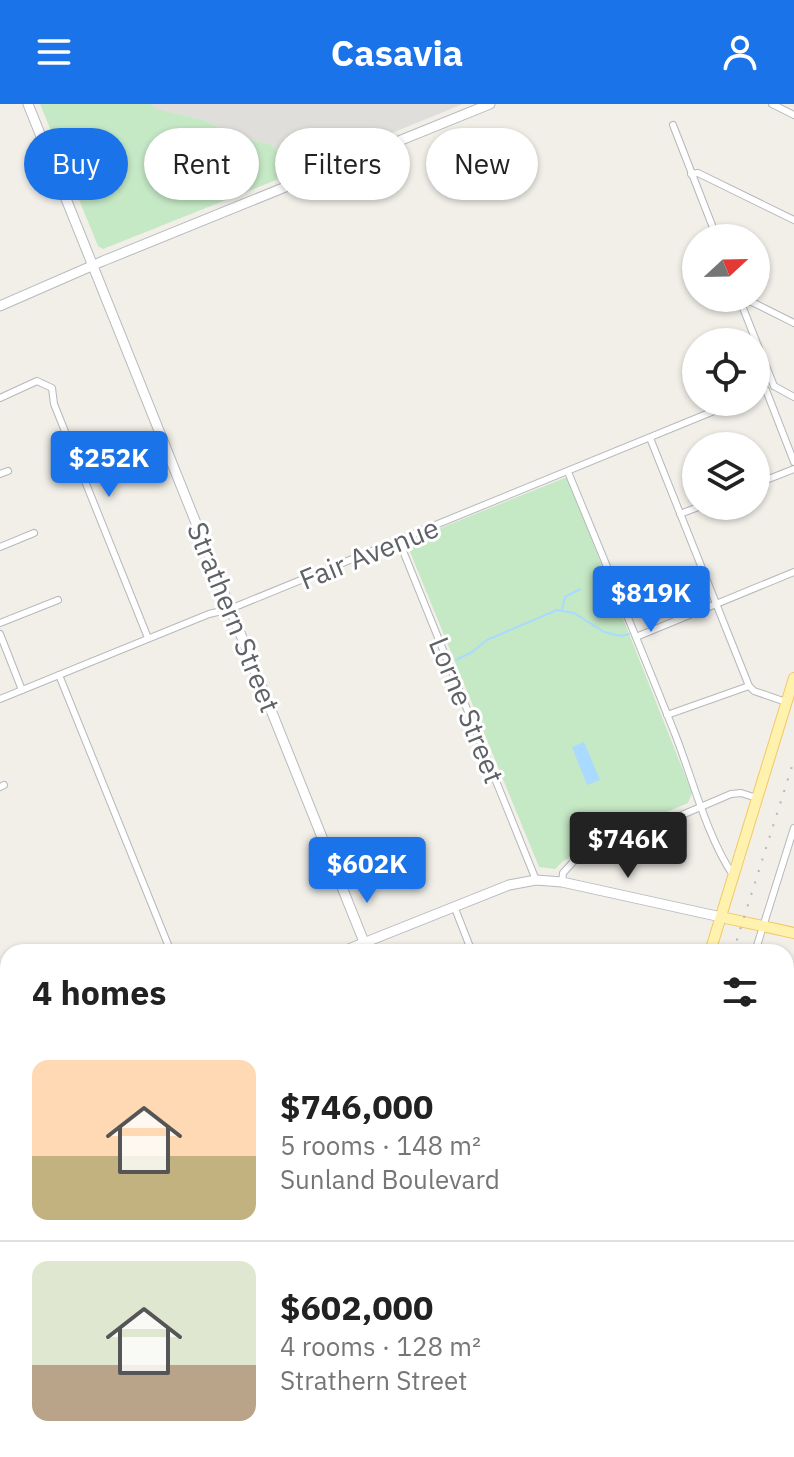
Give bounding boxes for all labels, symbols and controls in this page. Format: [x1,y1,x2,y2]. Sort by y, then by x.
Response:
text: Casavia [331,29,463,76]
icon: menu [32,30,76,74]
icon: person [718,30,762,74]
chip: Buy [24,128,128,200]
chip: Rent [144,128,259,200]
chip: Filters [275,128,410,200]
chip: New [426,128,538,200]
north arrow [682,224,770,312]
map controls [682,224,770,520]
button: locate [682,328,770,416]
pin: $252K [53,431,165,499]
button: layers [682,432,770,520]
text: $252K [69,440,149,474]
street label: Fair Avenue [294,508,444,598]
street label: Strathern Street [179,516,289,718]
pin: $819K [595,566,707,634]
text: $819K [611,575,691,609]
street label: Lorne Street [421,631,513,789]
pin: $746K [572,812,684,880]
text: $746K [588,821,668,855]
pin: $602K [311,837,423,905]
text: $602K [327,846,407,880]
text: 4 homes [32,970,167,1014]
icon: filters [718,970,762,1014]
text: $746,000 [280,1084,433,1128]
icon: home [96,1092,192,1188]
text: 5 rooms · 148 m² [280,1128,481,1162]
text: Sunland Boulevard [280,1162,500,1196]
text: $602,000 [280,1285,433,1329]
icon: home [96,1293,192,1389]
text: 4 rooms · 128 m² [280,1329,481,1363]
text: Strathern Street [280,1363,468,1397]

